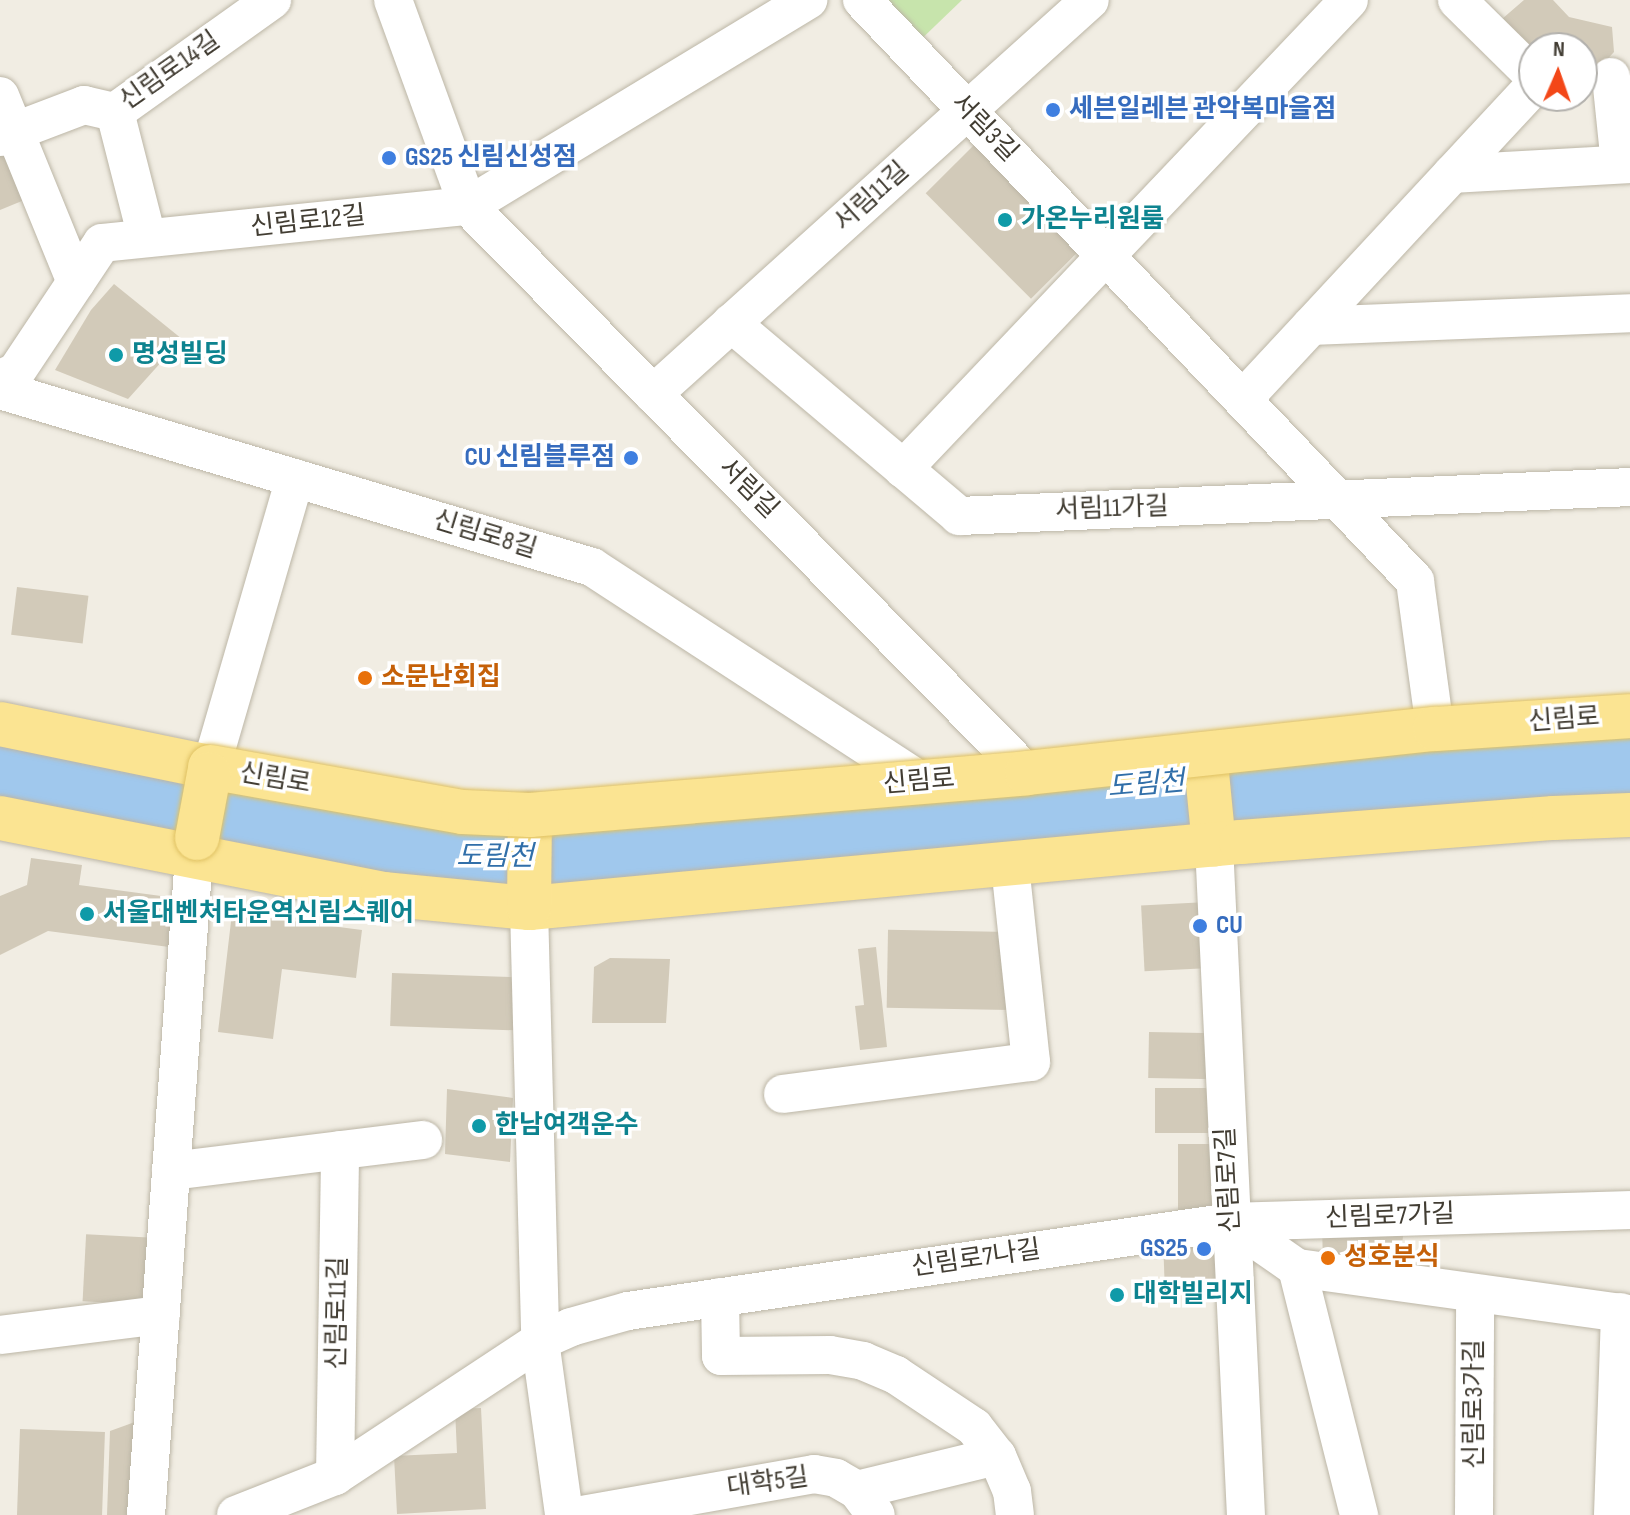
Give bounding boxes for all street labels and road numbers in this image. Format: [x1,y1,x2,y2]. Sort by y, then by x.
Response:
street label: 신림로14길 [114,25,226,117]
street label: 서림3길 [944,87,1024,169]
street label: 서림11길 [828,155,916,239]
street label: 신림로12길 [249,200,367,244]
street label: 서림길 [712,453,784,525]
street label: 서림11가길 [1055,491,1169,527]
street label: 신림로8길 [429,504,541,566]
street label: 신림로 [1527,702,1601,738]
street label: 신림로 [237,757,313,801]
street label: 신림로 [882,763,956,801]
street label: 신림로7길 [1211,1126,1247,1234]
street label: 신림로7가길 [1324,1199,1456,1235]
street label: 신림로7나길 [909,1235,1043,1283]
street label: 신림로11길 [321,1256,355,1370]
street label: 신림로3가길 [1459,1339,1491,1469]
street label: 대학5길 [725,1462,811,1504]

